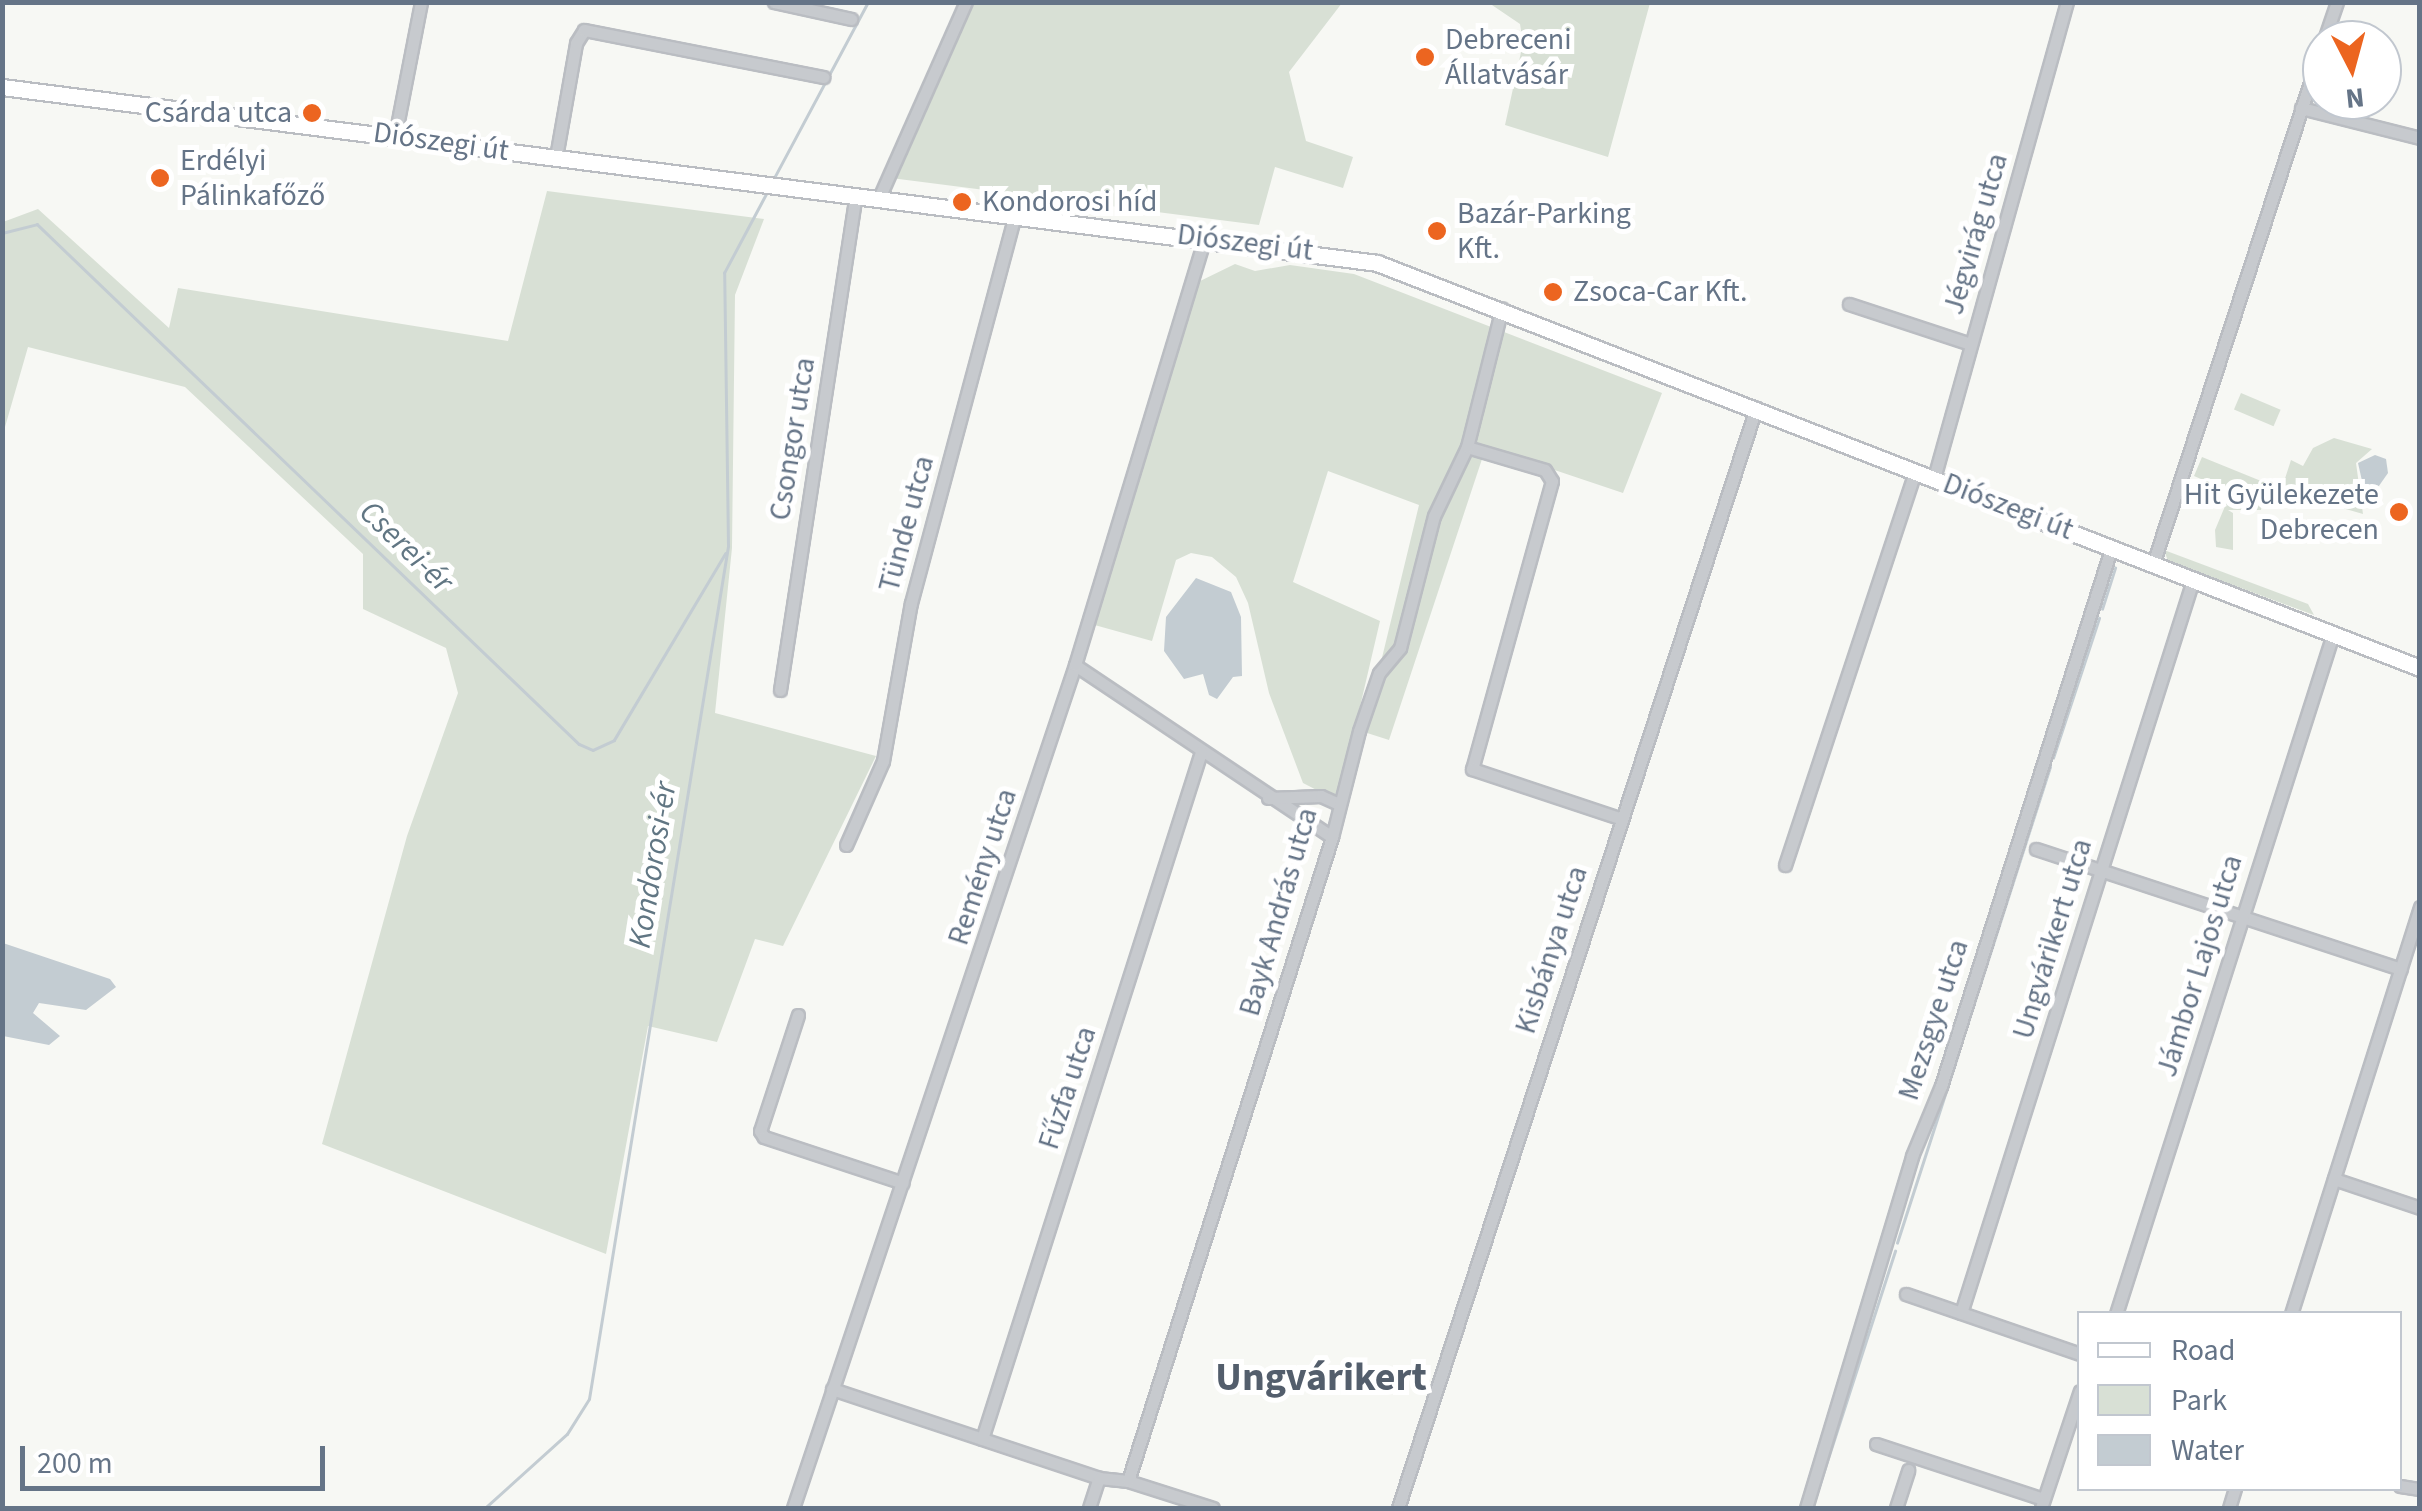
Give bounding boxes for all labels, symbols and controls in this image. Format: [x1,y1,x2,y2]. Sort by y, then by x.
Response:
north arrow [2302,20,2402,120]
place label: Debreceni Állatvásár [1445,22,1572,92]
marker: Debreceni Állatvásár [1414,46,1436,68]
text: N [2344,77,2366,119]
place label: Csárda utca [145,95,292,131]
marker: Csárda utca [301,102,323,124]
street label: Diószegi út [371,115,511,169]
place label: Erdélyi Pálinkafőző [180,143,325,214]
street label: Jégvirág utca [1936,149,2016,319]
marker: Erdélyi Pálinkafőző [149,167,171,189]
place label: Kondorosi híd [982,184,1157,220]
marker: Kondorosi híd [951,191,973,213]
place label: Bazár-Parking Kft. [1457,196,1631,266]
street label: Diószegi út [1175,217,1315,269]
marker: Bazár-Parking Kft. [1426,220,1448,242]
place label: Zsoca-Car Kft. [1573,274,1747,310]
marker: Zsoca-Car Kft. [1542,281,1564,303]
street label: Csongor utca [762,355,824,523]
street label: Tünde utca [872,452,942,596]
street label: Diószegi út [1938,466,2078,548]
place label: Hit Gyülekezete Debrecen [2184,477,2379,548]
water label: Cserei-ér [351,493,461,601]
marker: Hit Gyülekezete Debrecen [2388,501,2410,523]
water label: Kondorosi-ér [621,779,685,951]
street label: Remény utca [941,784,1025,950]
street label: Bayk András utca [1232,804,1326,1020]
street label: Ungvárikert utca [2005,835,2101,1043]
street label: Jámbor Lajos utca [2149,851,2251,1081]
street label: Kisbánya utca [1508,862,1596,1038]
street label: Mezsgye utca [1891,935,1977,1105]
street label: Fűzfa utca [1031,1022,1105,1154]
legend [2077,1311,2402,1491]
text: Road [2171,1329,2235,1372]
district label: Ungvárikert [1215,1354,1427,1402]
text: Park [2171,1379,2227,1422]
scale bar [25,1426,330,1488]
text: Water [2171,1429,2244,1472]
text: 200 m [37,1442,113,1485]

